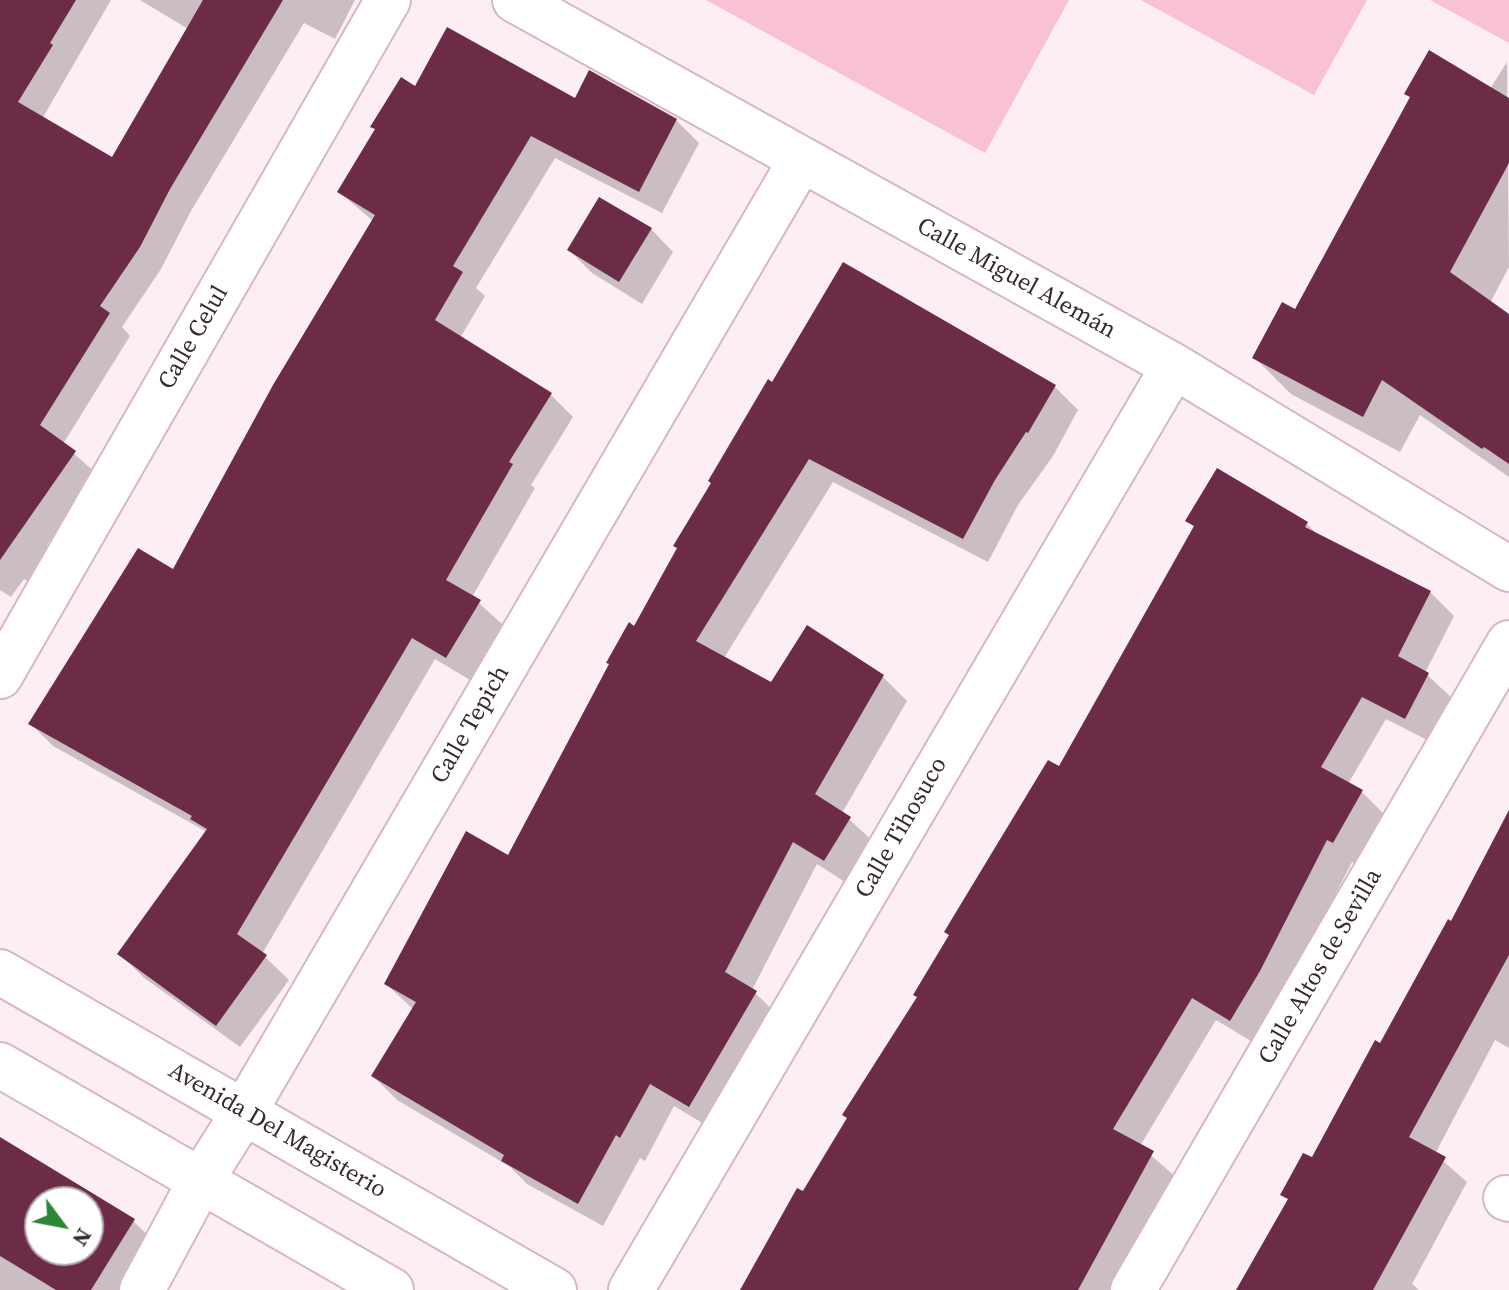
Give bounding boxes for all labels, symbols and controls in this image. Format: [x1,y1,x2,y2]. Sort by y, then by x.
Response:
street label: Calle Miguel Alemán [912,212,1120,346]
street label: Calle Celul [153,281,235,395]
street label: Calle Tepich [426,661,516,789]
street label: Calle Tihosuco [850,752,954,904]
street label: Calle Altos de Sevilla [1253,864,1389,1070]
street label: Avenida Del Magisterio [163,1057,391,1205]
north arrow [24,1186,104,1266]
text: N [66,1223,100,1252]

